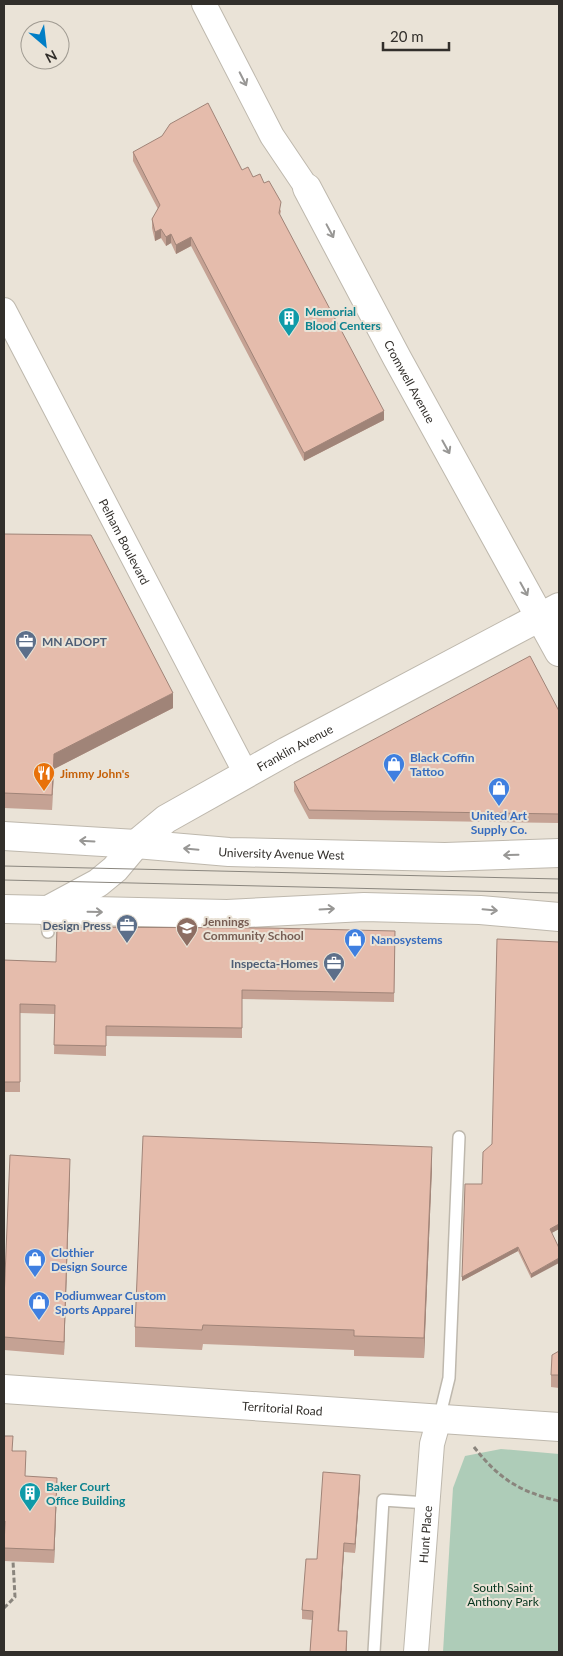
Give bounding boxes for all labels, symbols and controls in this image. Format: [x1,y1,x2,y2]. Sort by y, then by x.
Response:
north arrow [20,20,70,70]
scale bar [383,20,449,52]
text: 20 m [390,27,424,45]
text: N [43,47,60,67]
one-way arrow [239,71,248,86]
one-way arrow [326,223,335,238]
place label: Memorial Blood Centers [305,304,381,333]
building icon: Memorial Blood Centers [277,306,301,337]
street label: Cromwell Avenue [381,337,439,426]
one-way arrow [442,439,451,454]
street label: Pelham Boulevard [96,496,153,587]
one-way arrow [520,582,530,596]
office icon: MN ADOPT [14,629,38,660]
place label: MN ADOPT [42,634,108,649]
street label: Franklin Avenue [254,721,335,774]
place label: Black Coffin Tattoo [410,750,475,779]
shop icon: Black Coffin Tattoo [382,752,406,783]
restaurant icon: Jimmy John's [32,761,56,792]
place label: Jimmy John's [60,766,130,781]
shop icon: United Art Supply Co. [487,776,511,807]
place label: United Art Supply Co. [471,808,527,837]
one-way arrow [79,837,95,846]
one-way arrow [183,844,199,854]
street label: University Avenue West [218,844,345,862]
one-way arrow [503,850,519,860]
one-way arrow [319,904,335,913]
one-way arrow [481,906,497,915]
one-way arrow [86,907,103,917]
office icon: Design Press [115,913,139,944]
place label: Jennings Community School [203,914,304,943]
school or university icon: Jennings Community School [175,916,199,947]
place label: Design Press [43,918,111,933]
shop icon: Nanosystems [343,927,367,958]
place label: Nanosystems [371,932,443,947]
office icon: Inspecta-Homes [322,951,346,982]
place label: Inspecta-Homes [231,956,318,971]
place label: Clothier Design Source [51,1245,128,1274]
shop icon: Clothier Design Source [23,1247,47,1278]
place label: Podiumwear Custom Sports Apparel [55,1288,166,1317]
shop icon: Podiumwear Custom Sports Apparel [27,1290,51,1321]
street label: Territorial Road [242,1398,323,1418]
place label: Baker Court Office Building [46,1479,126,1508]
building icon: Baker Court Office Building [18,1481,42,1512]
street label: Hunt Place [415,1505,435,1564]
park label: South Saint Anthony Park [467,1580,540,1609]

